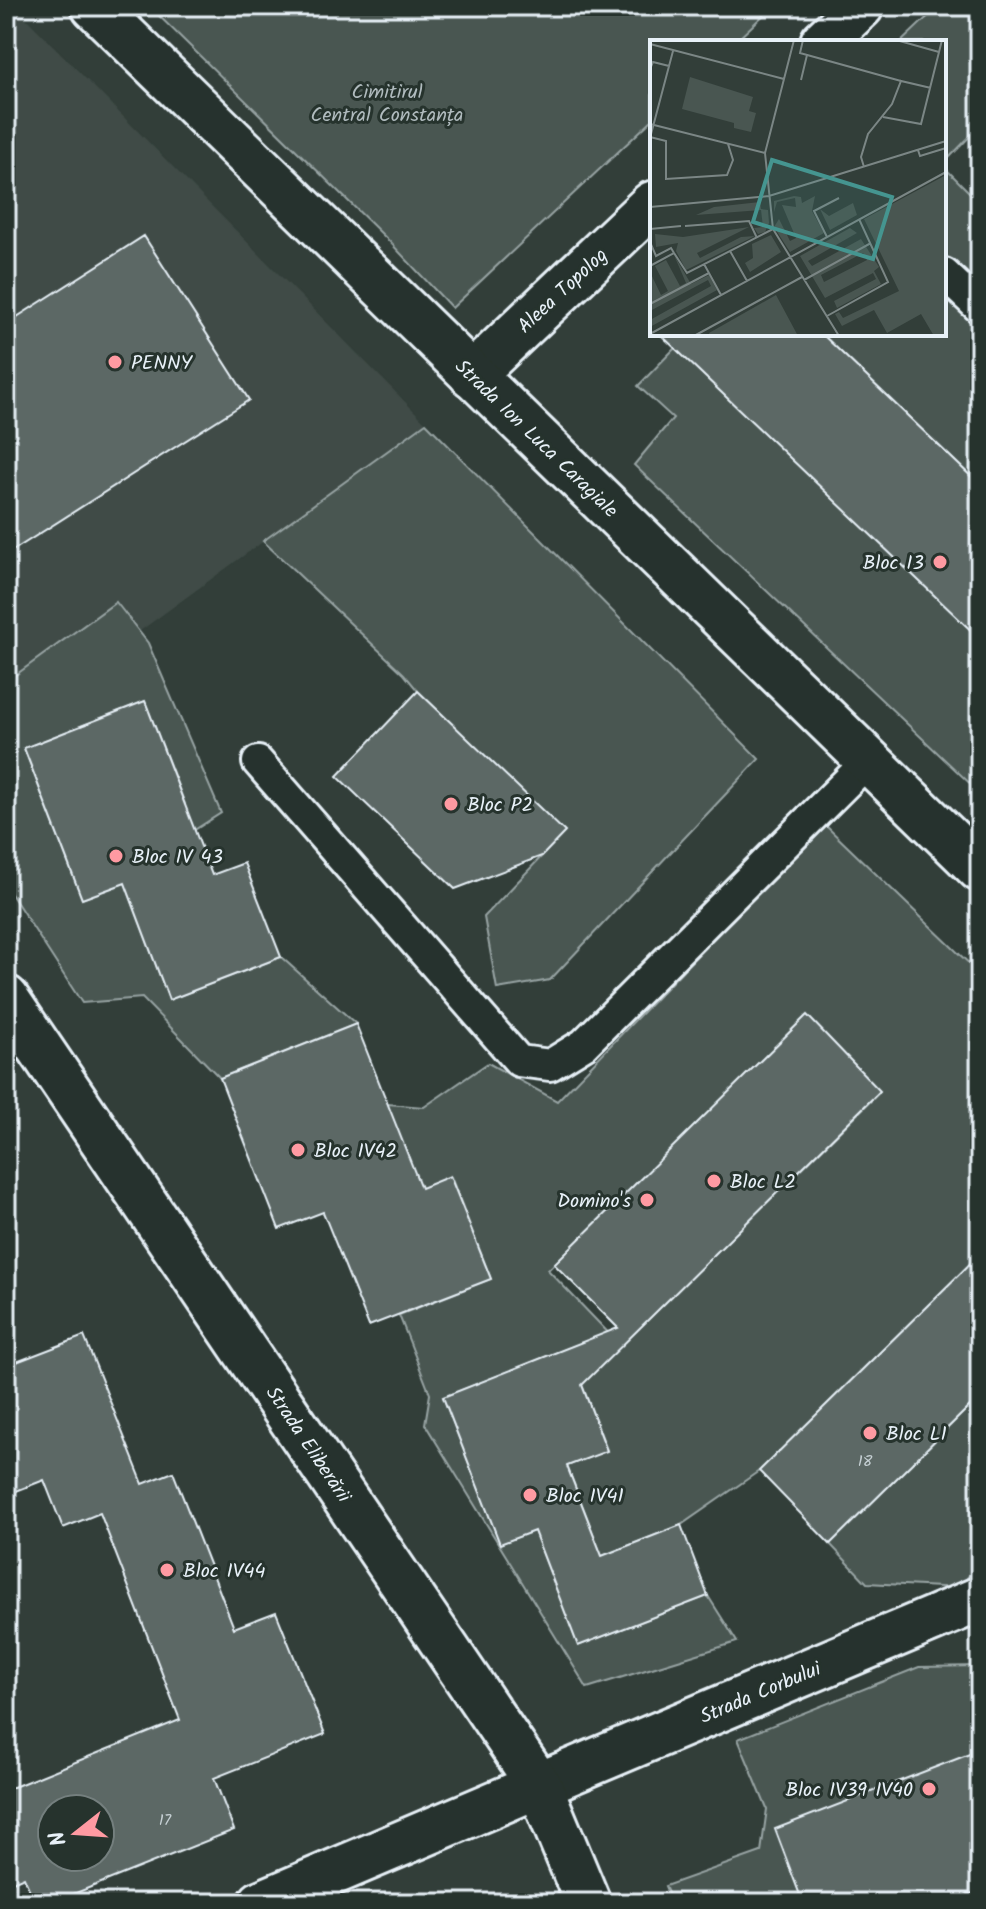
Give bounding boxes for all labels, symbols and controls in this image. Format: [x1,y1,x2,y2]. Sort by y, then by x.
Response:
inset map [650,40,946,336]
park label: Cimitirul Central Constanța [311,77,463,132]
street label: Aleea Topolog [511,241,616,342]
place label: PENNY [131,348,194,380]
street label: Strada Ion Luca Caragiale [446,352,625,526]
marker: PENNY [106,353,124,371]
place label: Bloc I3 [863,548,924,580]
marker: Bloc I3 [931,553,949,571]
place label: Bloc P2 [467,790,533,822]
marker: Bloc P2 [442,795,460,813]
place label: Bloc IV 43 [132,842,223,874]
marker: Bloc IV 43 [107,847,125,865]
place label: Bloc IV42 [314,1136,397,1168]
marker: Bloc IV42 [289,1141,307,1159]
place label: Bloc L2 [730,1167,796,1199]
marker: Bloc L2 [705,1172,723,1190]
place label: Domino's [557,1186,631,1218]
marker: Domino's [638,1191,656,1209]
street label: Strada Eliberării [256,1380,359,1511]
place label: Bloc L1 [886,1419,947,1451]
marker: Bloc L1 [861,1424,879,1442]
house number: 18 [858,1449,873,1474]
place label: Bloc IV41 [546,1481,624,1513]
marker: Bloc IV41 [521,1486,539,1504]
place label: Bloc IV44 [183,1556,266,1588]
marker: Bloc IV44 [158,1561,176,1579]
street label: Strada Corbului [695,1653,827,1734]
place label: Bloc IV39 IV40 [785,1775,913,1807]
marker: Bloc IV39 IV40 [920,1780,938,1798]
north arrow [36,1793,116,1873]
house number: 17 [159,1808,172,1833]
text: N [40,1826,78,1850]

